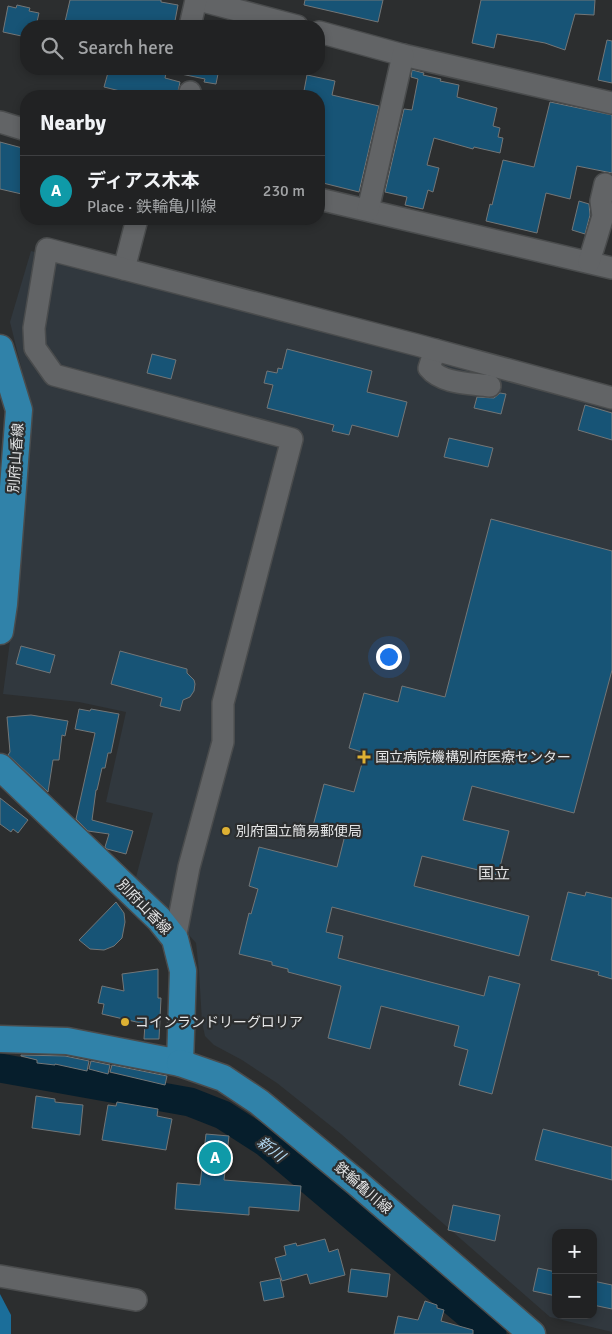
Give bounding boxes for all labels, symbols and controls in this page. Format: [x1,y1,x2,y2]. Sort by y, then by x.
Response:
search box [20,20,325,75]
icon: search [38,34,66,62]
text: Search here [78,36,174,60]
text: Nearby [40,110,106,136]
text: ディアス木本 [87,169,200,193]
text: A [51,181,61,201]
text: 230 m [263,181,305,201]
text: Place · 鉄輪亀川線 [87,197,216,217]
street label: 別府山香線 [5,422,27,494]
your location [376,644,402,670]
place label: 国立病院機構別府医療センター [375,749,571,766]
marker: 国立病院機構別府医療センター [357,750,371,764]
place label: 別府国立簡易郵便局 [236,823,362,840]
marker: 別府国立簡易郵便局 [220,825,232,837]
district label: 国立 [478,864,510,884]
street label: 別府山香線 [114,876,174,938]
place label: コインランドリーグロリア [135,1014,303,1031]
marker: コインランドリーグロリア [119,1016,131,1028]
water label: 新川 [254,1133,290,1167]
pin: A [199,1139,231,1177]
street label: 鉄輪亀川線 [331,1159,395,1217]
map controls [552,1229,597,1319]
button: + [552,1229,597,1274]
button: − [552,1274,597,1319]

